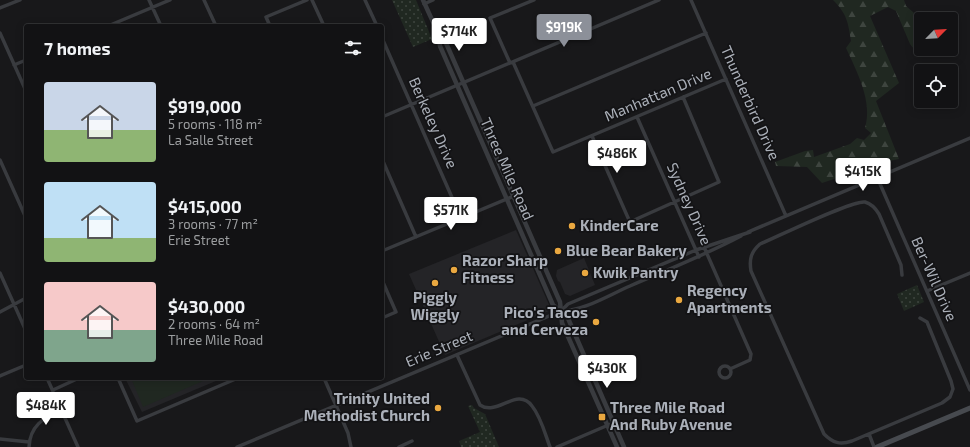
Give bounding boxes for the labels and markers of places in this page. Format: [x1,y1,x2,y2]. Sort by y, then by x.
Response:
pin: $919K [536,14,592,48]
pin: $714K [431,18,487,52]
pin: $486K [589,140,645,174]
pin: $415K [835,158,891,192]
pin: $571K [423,197,479,231]
place label: KinderCare [580,216,659,234]
marker: KinderCare [567,221,577,231]
place label: Blue Bear Bakery [566,241,687,260]
marker: Blue Bear Bakery [553,246,563,256]
place label: Razor Sharp Fitness [462,251,548,286]
place label: Kwik Pantry [593,263,679,282]
marker: Razor Sharp Fitness [449,265,459,275]
marker: Kwik Pantry [580,268,590,278]
marker: Piggly Wiggly [430,278,440,288]
place label: Regency Apartments [687,281,772,316]
place label: Piggly Wiggly [410,288,460,324]
marker: Regency Apartments [674,295,684,305]
place label: Pico's Tacos and Cerveza [501,303,588,338]
marker: Pico's Tacos and Cerveza [591,317,601,327]
pin: $430K [579,355,635,389]
place label: Trinity United Methodist Church [304,389,430,424]
pin: $484K [18,392,74,426]
place label: Three Mile Road And Ruby Avenue [610,398,732,434]
marker: Trinity United Methodist Church [433,403,443,413]
marker: Three Mile Road And Ruby Avenue [597,412,607,422]

